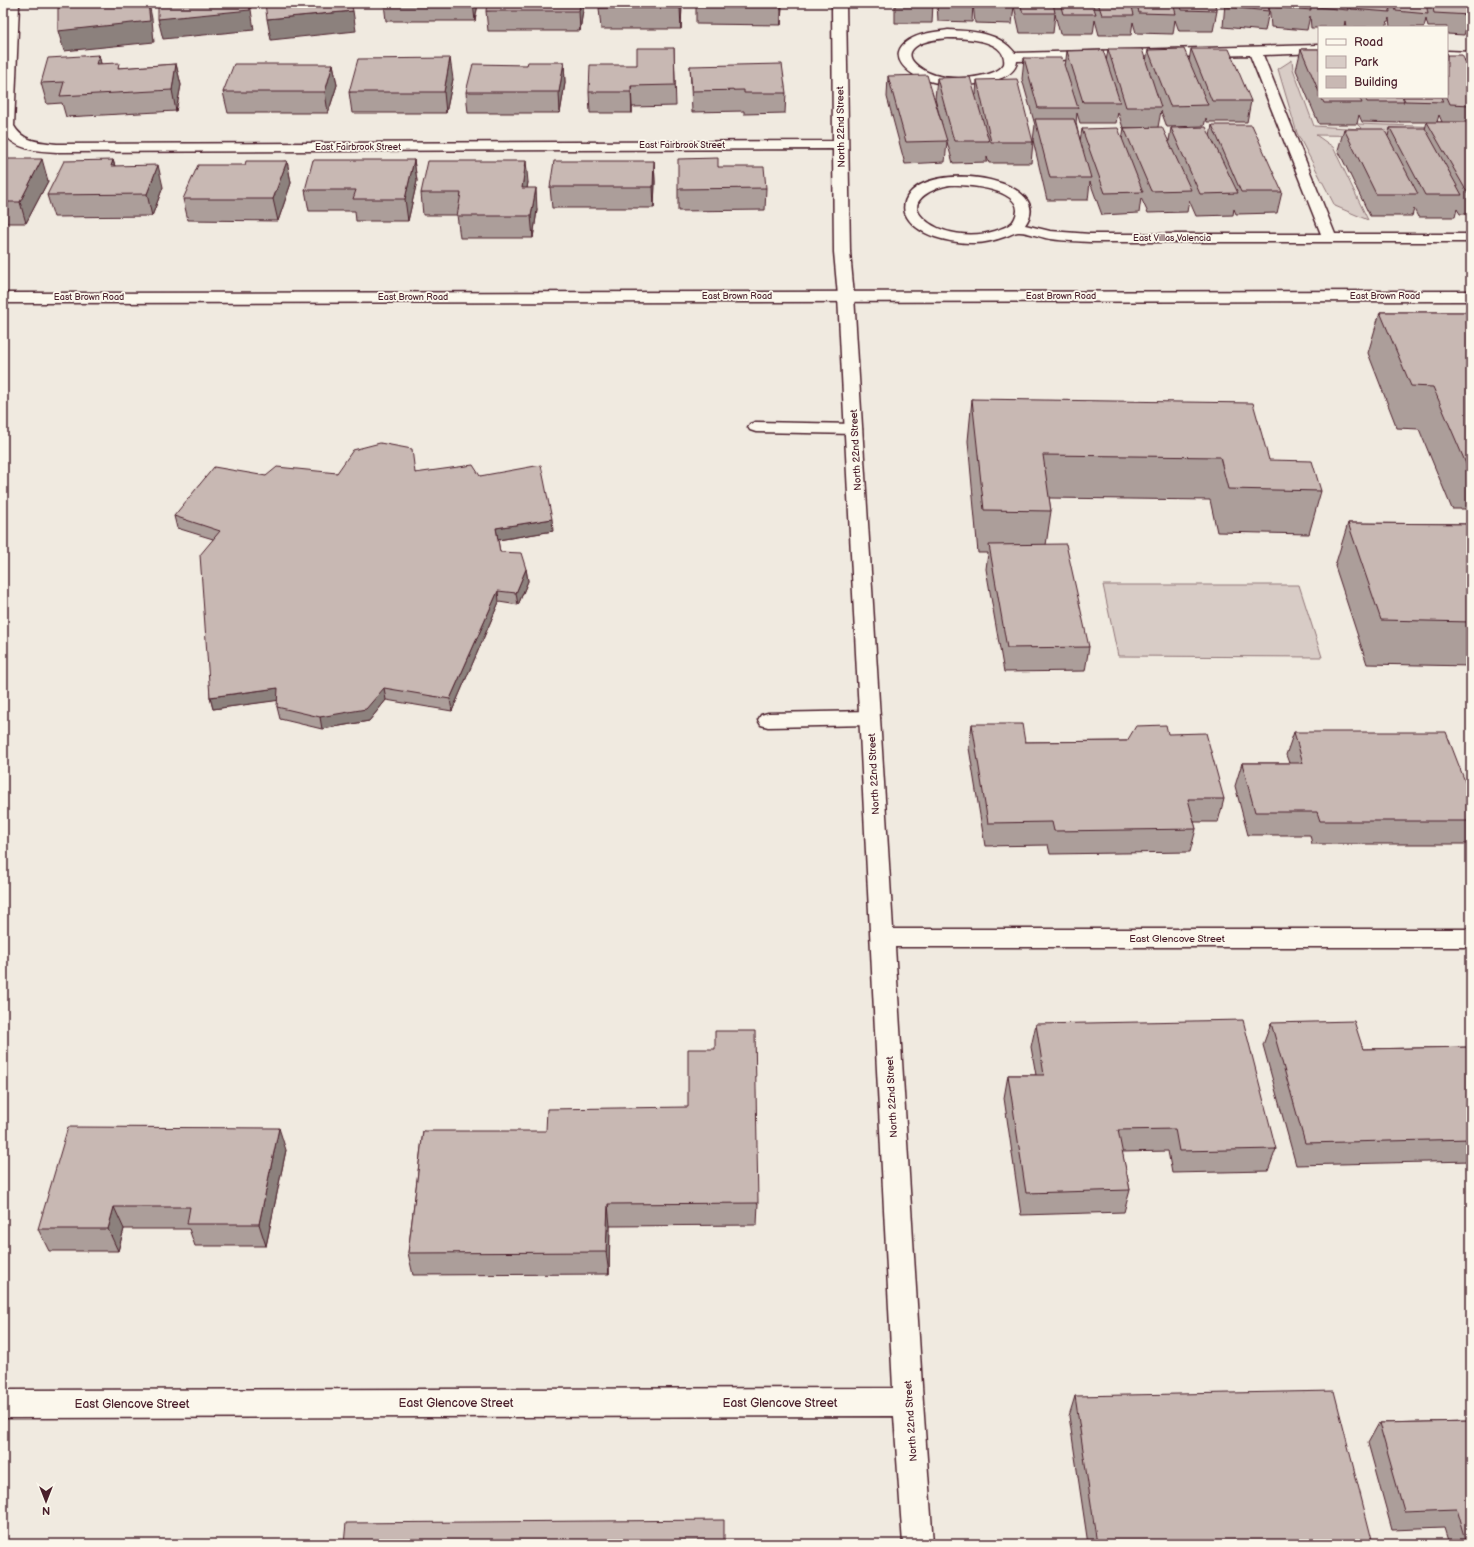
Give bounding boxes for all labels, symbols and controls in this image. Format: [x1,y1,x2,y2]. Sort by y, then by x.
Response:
legend [1318,26,1448,98]
text: Road [1354,35,1383,50]
text: Park [1354,55,1378,70]
text: Building [1354,75,1398,90]
street label: North 22nd Street [834,86,848,168]
street label: East Fairbrook Street [639,140,725,151]
street label: East Fairbrook Street [315,142,401,153]
street label: East Villas Valencia [1133,233,1211,244]
street label: East Brown Road [702,291,772,302]
street label: East Brown Road [1026,291,1096,302]
street label: East Brown Road [1350,291,1420,302]
street label: East Brown Road [54,292,124,303]
street label: East Brown Road [378,292,448,303]
street label: North 22nd Street [848,409,864,491]
street label: North 22nd Street [866,733,882,815]
street label: East Glencove Street [1129,933,1225,945]
street label: North 22nd Street [884,1056,900,1138]
street label: North 22nd Street [902,1380,920,1462]
street label: East Glencove Street [399,1396,514,1411]
street label: East Glencove Street [723,1396,838,1411]
street label: East Glencove Street [75,1397,190,1412]
north arrow [26,1481,66,1521]
text: N [42,1504,50,1517]

